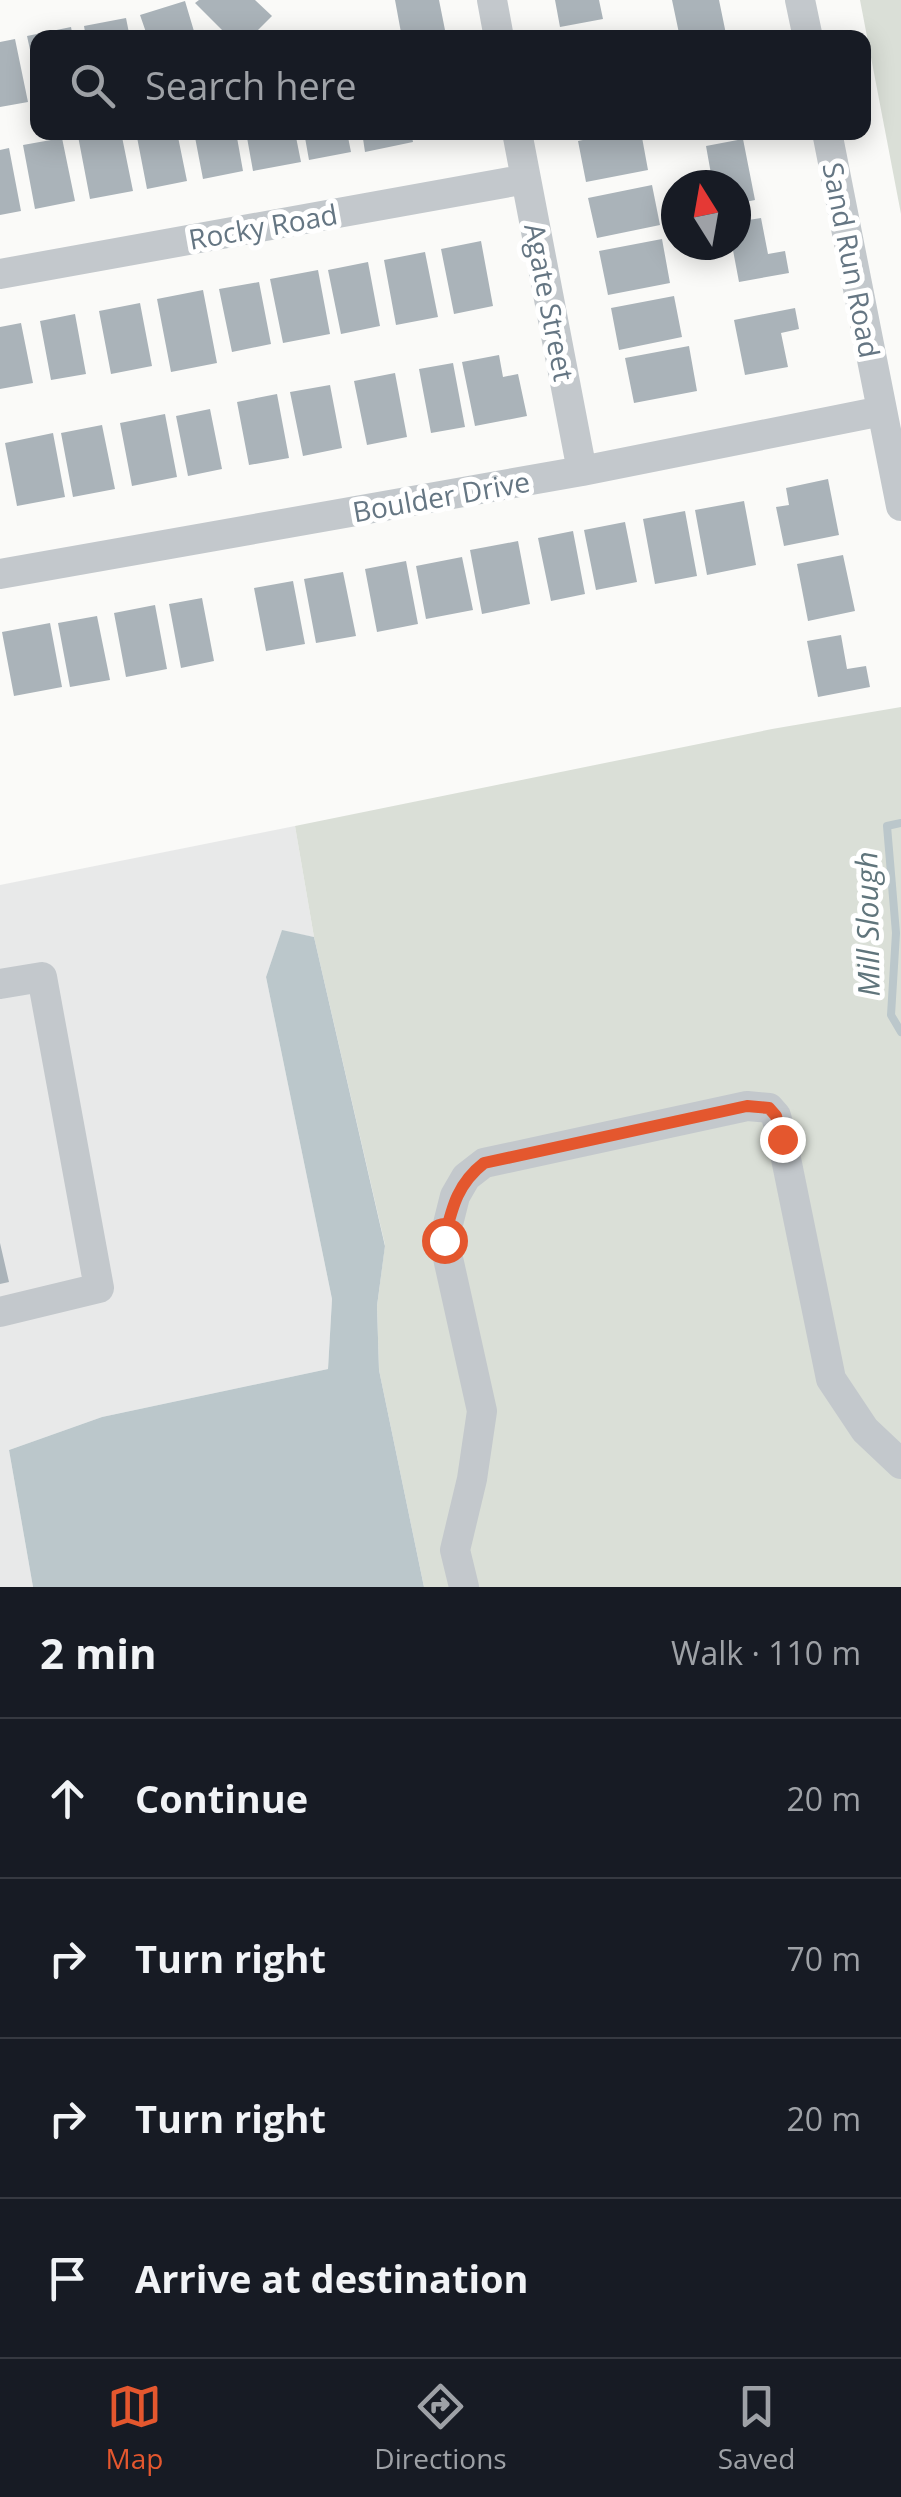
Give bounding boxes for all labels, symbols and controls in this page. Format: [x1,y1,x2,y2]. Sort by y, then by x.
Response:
search box [30,30,871,140]
icon: search [65,58,120,113]
text: Search here [145,59,357,111]
street label: Sand Run Road [814,159,890,361]
north arrow [661,170,751,260]
street label: Rocky Road [186,194,340,258]
street label: Agate Street [516,220,584,384]
street label: Boulder Drive [349,462,533,530]
water label: Mill Slough [845,851,889,997]
route end [760,1117,806,1163]
route start [422,1218,468,1264]
text: 2 min [40,1624,157,1681]
text: Walk · 110 m [671,1631,861,1674]
icon: ahead [40,1771,95,1826]
text: Continue [135,1772,308,1824]
text: 20 m [786,1777,861,1820]
icon: right [40,1931,95,1986]
text: Turn right [135,1932,326,1984]
text: 70 m [786,1937,861,1980]
icon: right [40,2091,95,2146]
text: Turn right [135,2092,326,2144]
text: 20 m [786,2097,861,2140]
icon: arrive [40,2251,95,2306]
text: Arrive at destination [135,2252,529,2304]
tab: Map [105,2379,163,2477]
tab: Directions [374,2379,507,2477]
tab: Saved [718,2379,795,2477]

